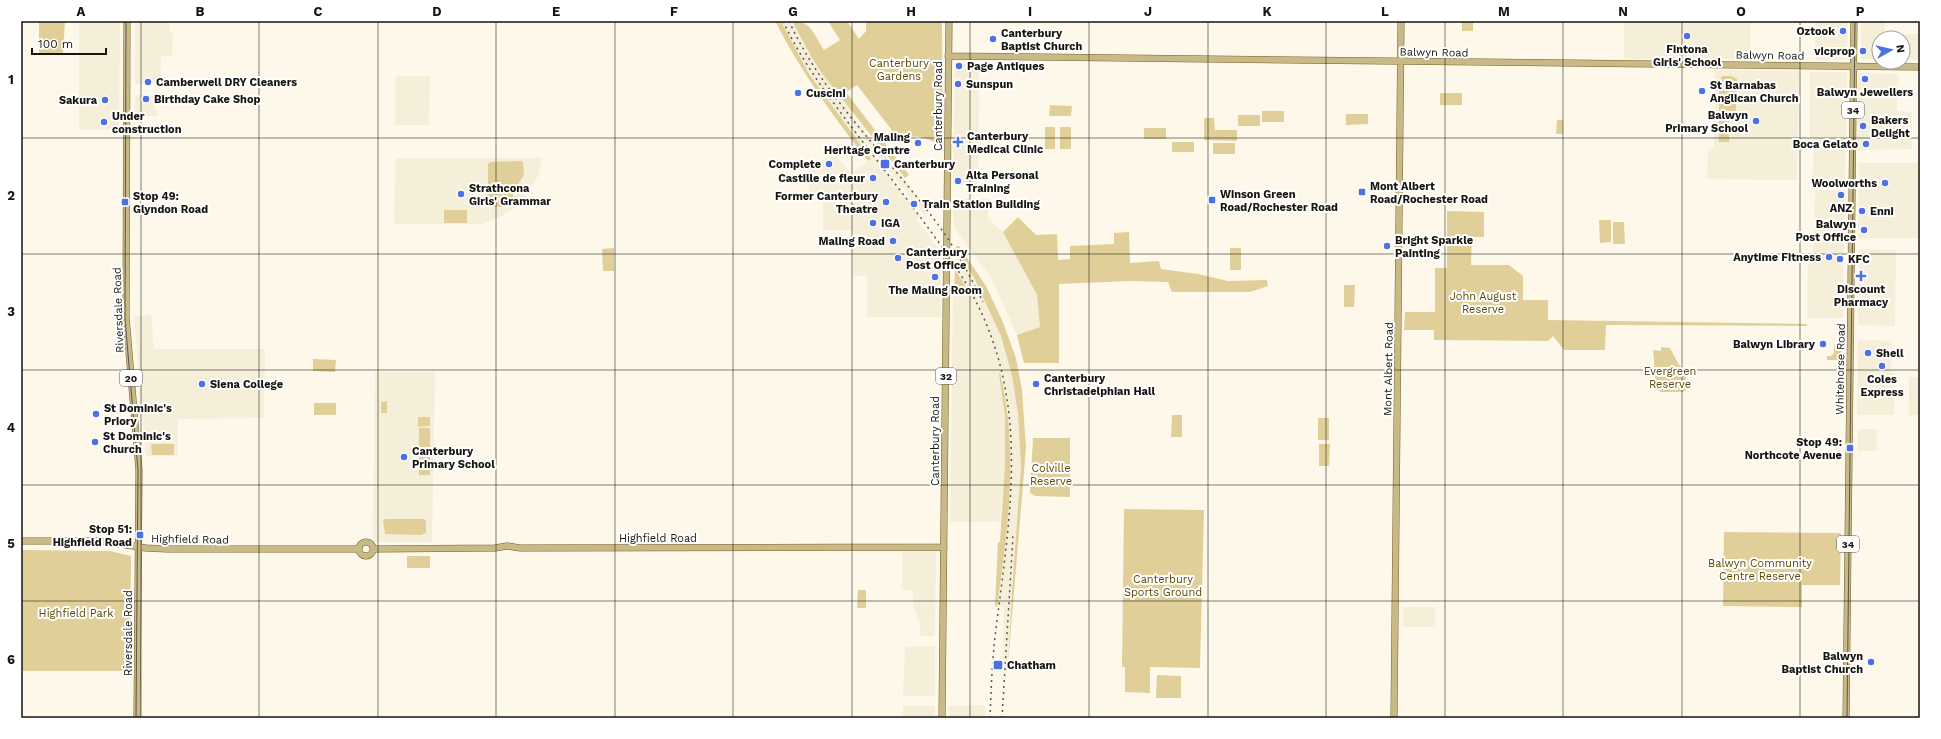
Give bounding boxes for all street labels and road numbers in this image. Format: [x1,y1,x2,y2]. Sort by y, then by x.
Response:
street label: Balwyn Road [1399,45,1469,60]
street label: Balwyn Road [1735,48,1805,63]
street label: Canterbury Road [932,61,945,151]
road number: 34 [1842,102,1864,118]
street label: Riversdale Road [111,267,126,353]
street label: Mont Albert Road [1381,322,1396,416]
street label: Whitehorse Road [1833,323,1848,415]
road number: 32 [936,368,956,384]
road number: 20 [120,370,142,386]
street label: Canterbury Road [929,396,942,486]
street label: Highfield Road [151,532,229,547]
street label: Highfield Road [619,532,697,545]
road number: 34 [1837,536,1859,552]
street label: Riversdale Road [122,590,135,676]

